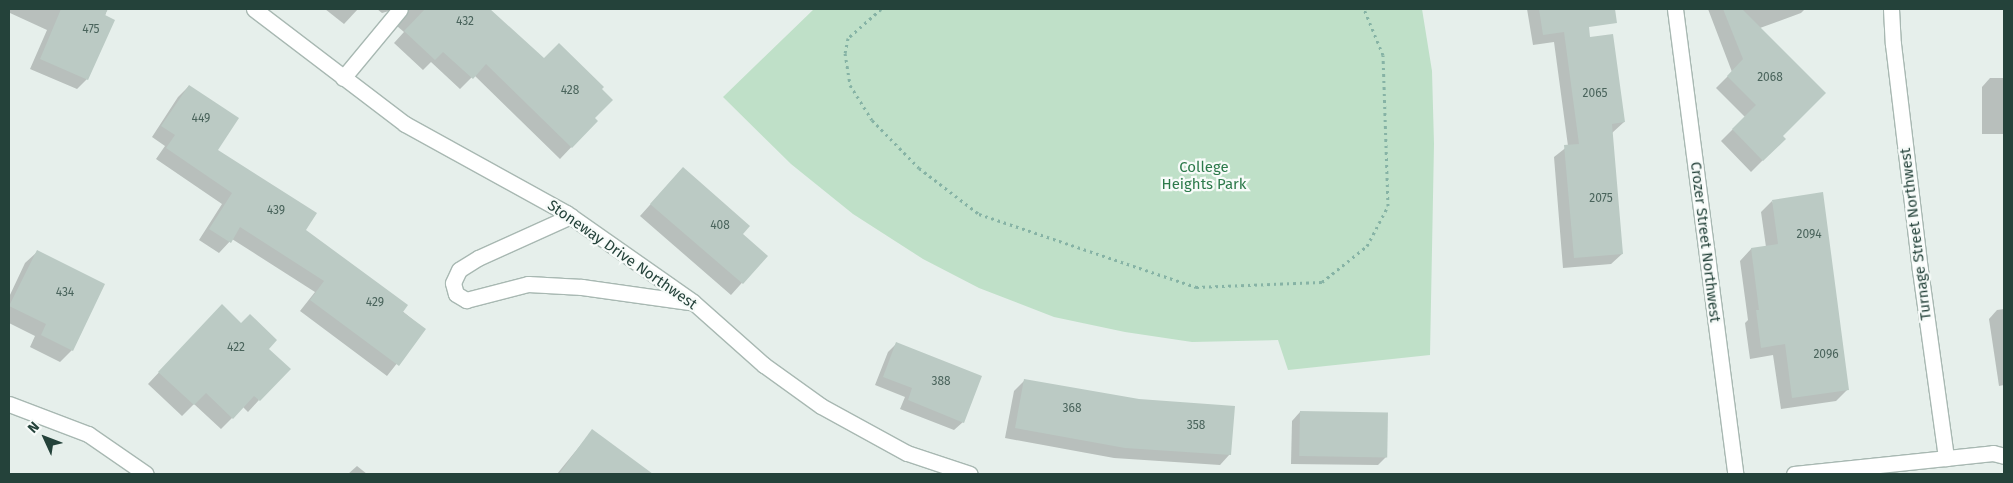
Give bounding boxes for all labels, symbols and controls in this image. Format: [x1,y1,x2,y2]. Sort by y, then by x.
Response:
house number: 432 [456,15,474,29]
house number: 475 [82,23,100,37]
house number: 2068 [1757,71,1783,85]
house number: 428 [561,84,579,98]
house number: 2065 [1583,87,1607,101]
house number: 449 [192,112,210,126]
street label: Turnage Street Northwest [1897,147,1935,321]
park label: College Heights Park [1161,158,1247,193]
street label: Crozer Street Northwest [1686,161,1724,323]
house number: 2075 [1589,192,1613,206]
street label: Stoneway Drive Northwest [544,196,700,314]
house number: 439 [267,204,285,218]
house number: 408 [710,219,730,233]
house number: 2094 [1796,228,1822,242]
house number: 434 [56,286,74,300]
house number: 429 [366,296,384,310]
house number: 422 [227,341,245,355]
house number: 2096 [1813,348,1839,362]
house number: 388 [931,375,951,389]
house number: 368 [1063,402,1081,416]
north arrow [20,413,70,463]
text: N [24,418,43,437]
house number: 358 [1187,419,1205,433]

